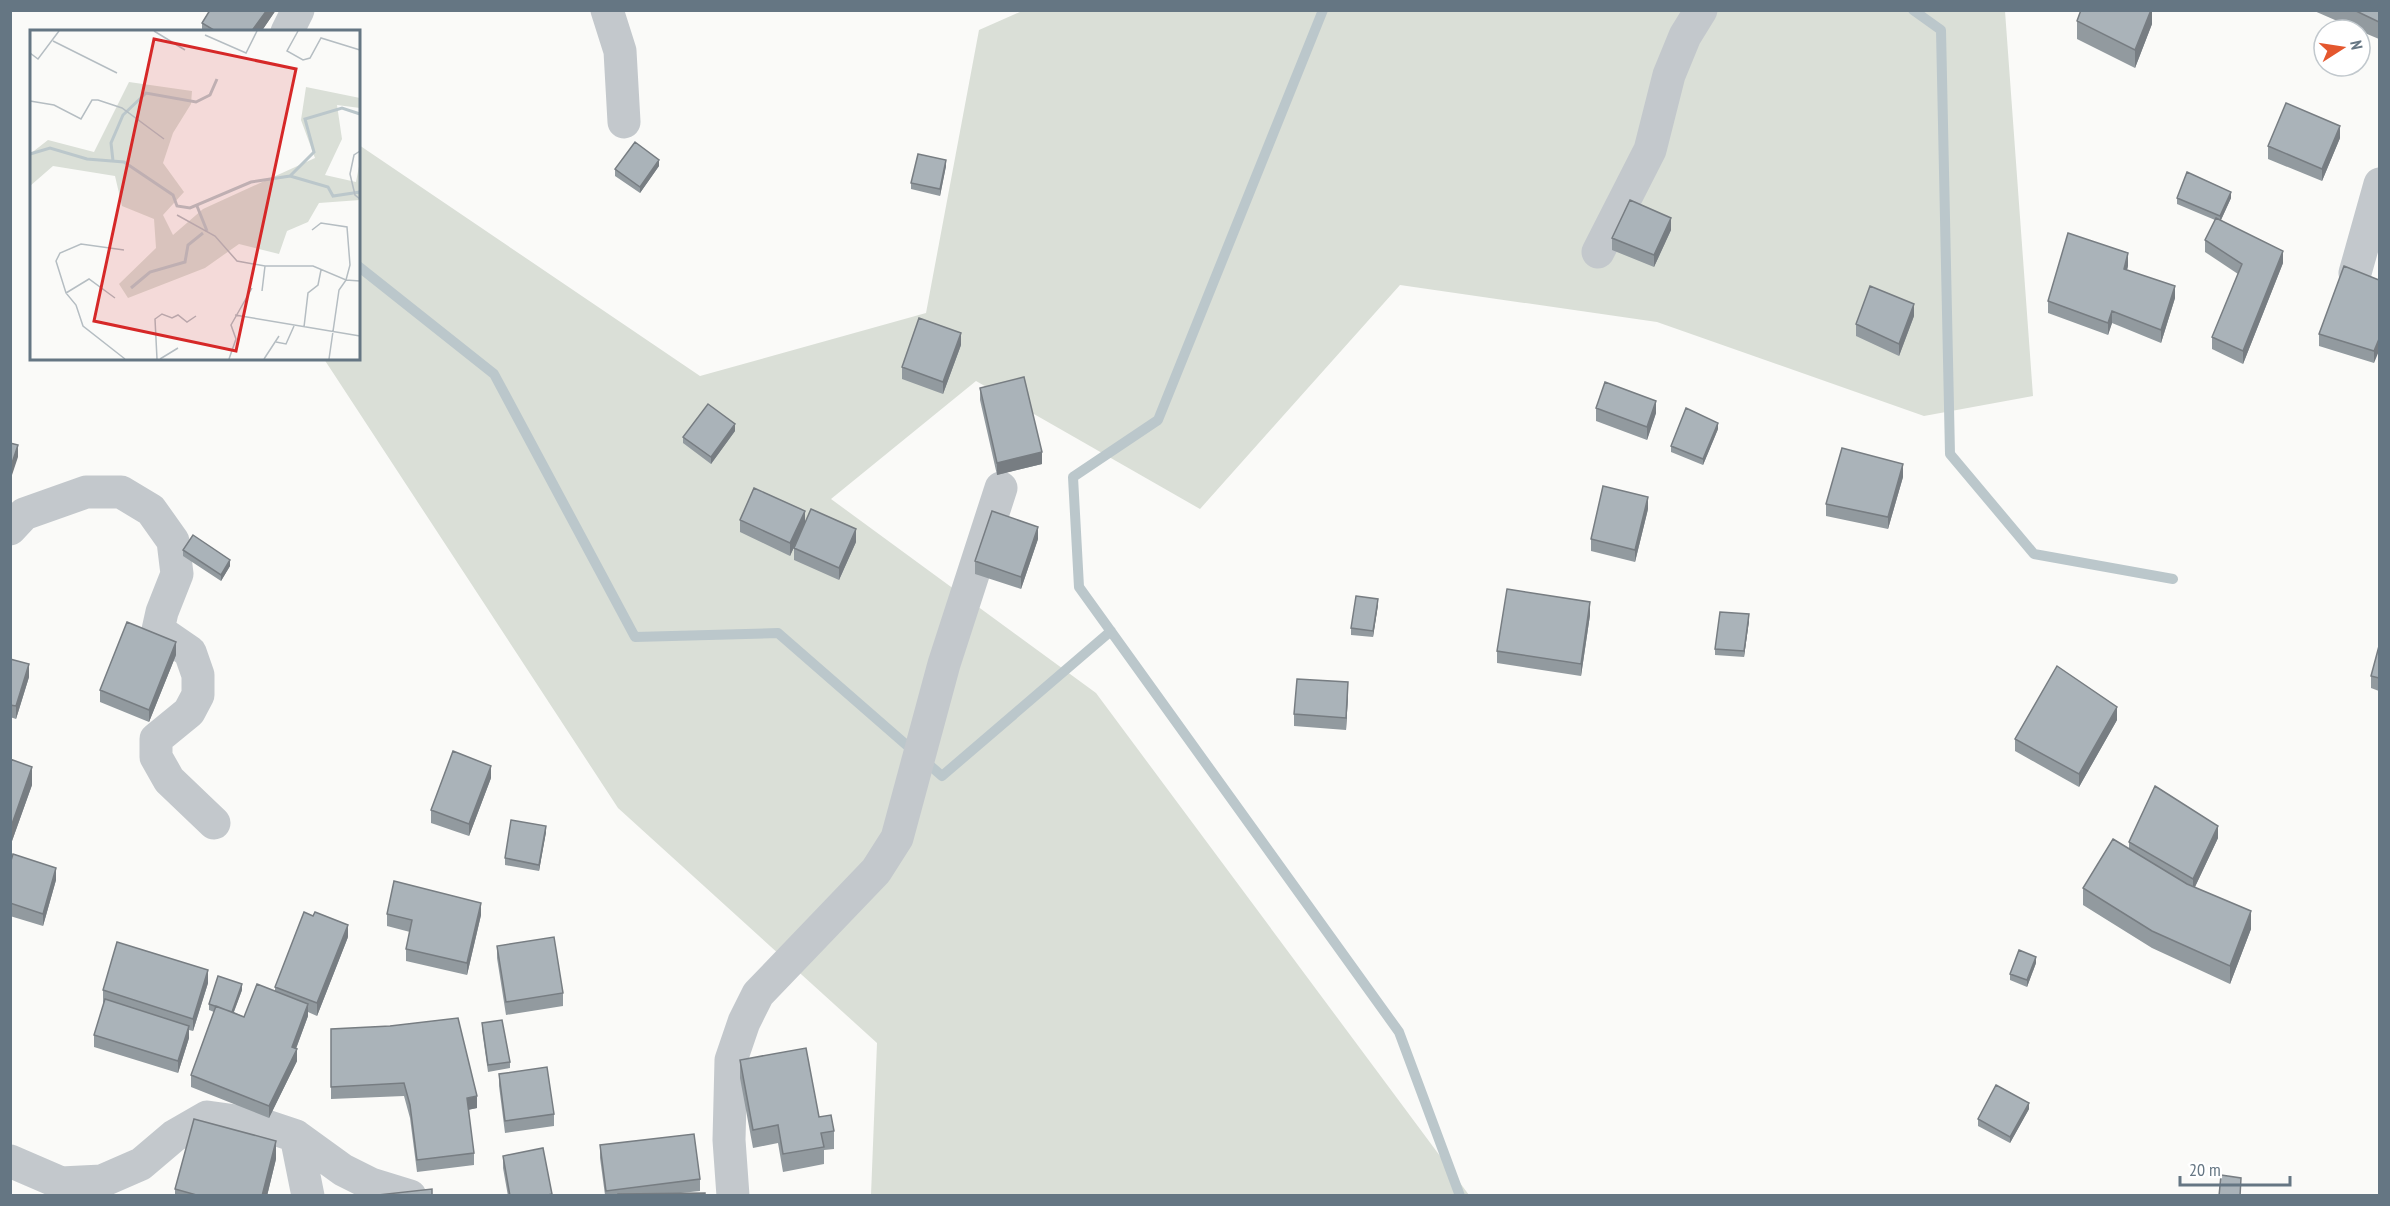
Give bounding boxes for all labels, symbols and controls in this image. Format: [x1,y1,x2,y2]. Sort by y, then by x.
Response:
north arrow [2312,18,2372,78]
inset map [30,30,360,360]
text: N [2346,39,2367,51]
scale bar [2180,1149,2290,1187]
text: 20 m [2189,1158,2221,1181]

